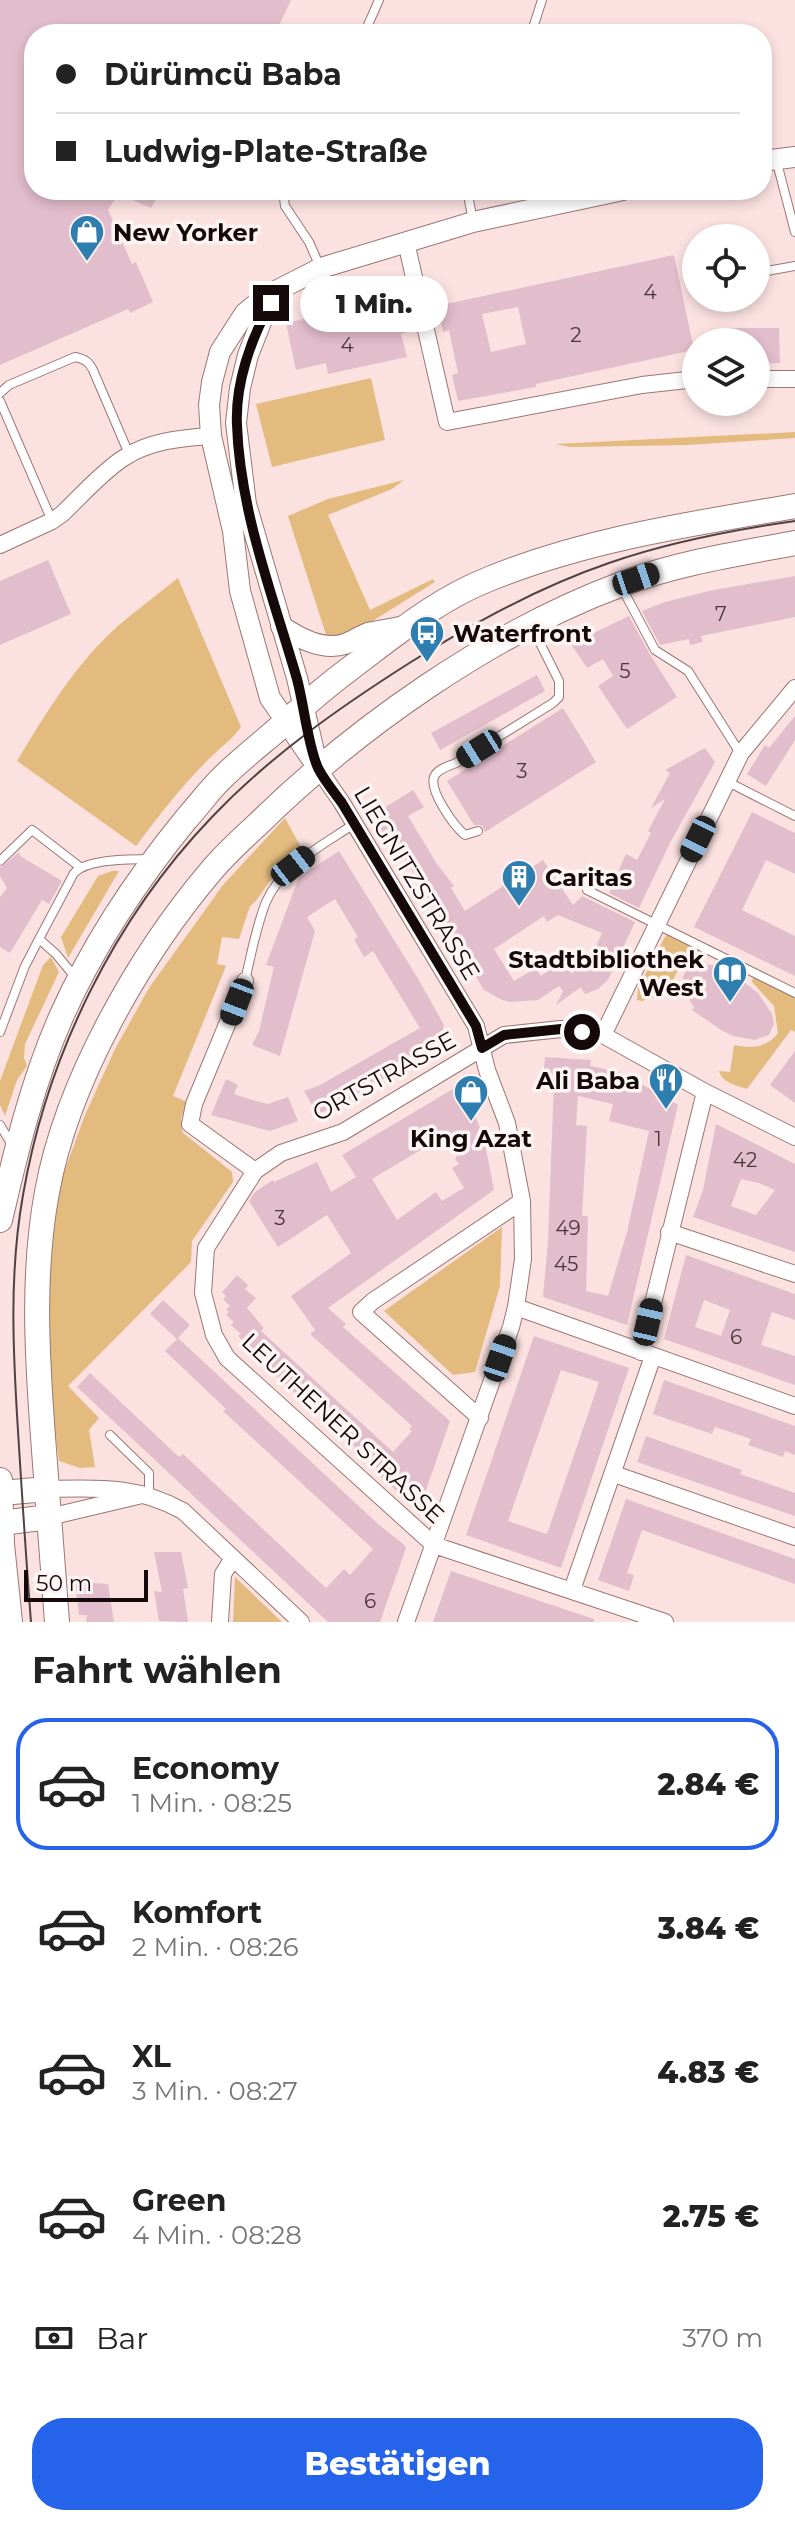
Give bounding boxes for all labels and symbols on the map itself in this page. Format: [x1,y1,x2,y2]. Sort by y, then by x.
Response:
shop icon: New Yorker [68,213,106,263]
place label: New Yorker [113,218,258,247]
callout: 1 Min. [299,275,447,331]
house number: 4 [643,280,657,304]
route end [253,285,289,321]
house number: 2 [570,323,582,347]
house number: 4 [340,333,354,357]
car [609,560,663,598]
house number: 7 [715,602,727,626]
bus stop icon: Waterfront [408,614,446,664]
place label: Waterfront [453,619,593,648]
house number: 5 [619,659,631,683]
car [452,726,506,772]
house number: 3 [516,759,528,783]
street label: LIEGNITZSTRASSE [348,781,486,985]
car [677,812,719,866]
car [267,842,319,890]
building icon: Caritas [500,858,538,908]
place label: Caritas [545,863,632,892]
place label: Stadtbibliothek West [508,945,705,1002]
library icon: Stadtbibliothek West [711,954,749,1004]
car [217,975,257,1029]
route start [564,1014,600,1050]
street label: ORTSTRASSE [307,1025,461,1127]
restaurant icon: Ali Baba [647,1061,685,1111]
place label: Ali Baba [535,1066,640,1095]
shop icon: King Azat [452,1073,490,1123]
place label: King Azat [410,1124,532,1153]
house number: 1 [654,1127,662,1151]
house number: 42 [733,1148,757,1172]
house number: 3 [274,1206,286,1230]
house number: 49 [555,1216,581,1240]
house number: 45 [554,1252,578,1276]
car [631,1296,665,1348]
house number: 6 [730,1325,742,1349]
street label: LEUTHENER STRASSE [236,1327,450,1529]
car [481,1331,519,1385]
scale bar [24,1566,148,1602]
house number: 6 [364,1589,376,1613]

